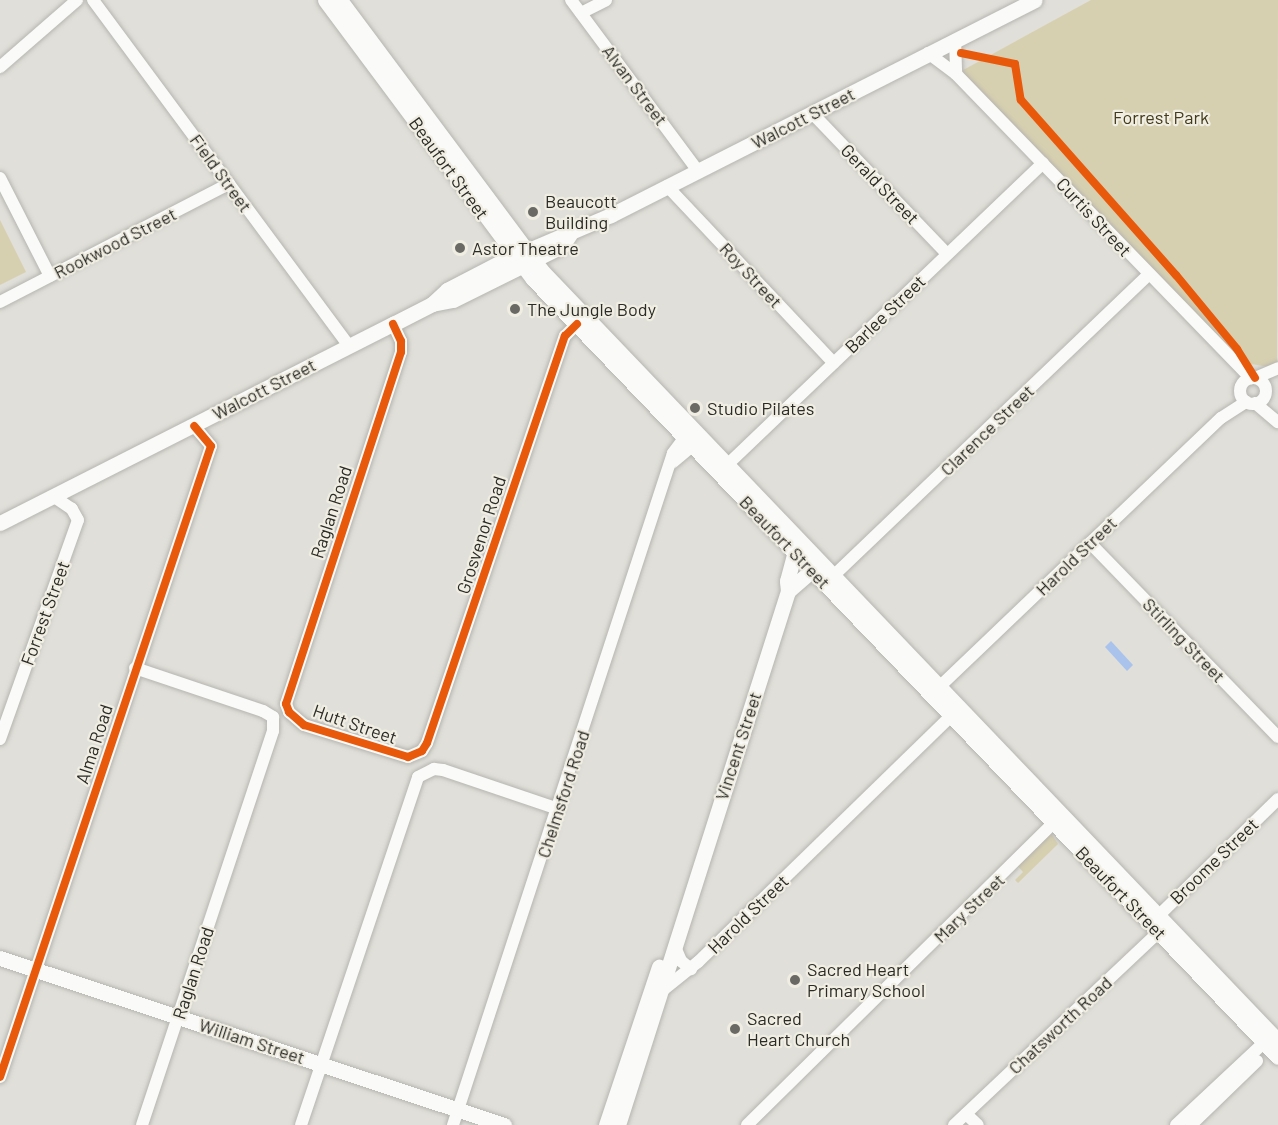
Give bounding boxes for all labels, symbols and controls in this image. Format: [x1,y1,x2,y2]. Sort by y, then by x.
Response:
street label: Alvan Street [598,41,672,129]
street label: Walcott Street [748,83,858,153]
park label: Forrest Park [1113,106,1209,128]
street label: Beaufort Street [405,113,493,223]
street label: Field Street [185,130,257,216]
street label: Gerald Street [836,139,924,229]
street label: Curtis Street [1052,173,1136,261]
place label: Beaucott Building [545,191,617,234]
street label: Rookwood Street [50,203,180,283]
marker: Beaucott Building [526,205,540,219]
place label: Astor Theatre [472,237,579,259]
street label: Roy Street [715,238,787,312]
marker: Astor Theatre [453,241,467,255]
street label: Barlee Street [840,270,930,358]
place label: The Jungle Body [527,298,656,320]
marker: The Jungle Body [508,302,522,316]
street label: Walcott Street [209,354,319,424]
street label: Clarence Street [936,380,1038,480]
place label: Studio Pilates [707,397,814,419]
marker: Studio Pilates [688,401,702,415]
street label: Raglan Road [306,463,356,561]
street label: Grosvenor Road [452,473,510,597]
street label: Beaufort Street [735,491,835,593]
street label: Harold Street [1031,512,1121,600]
street label: Forrest Street [16,558,74,668]
street label: Stirling Street [1138,593,1230,687]
street label: Vincent Street [710,689,766,803]
street label: Hutt Street [310,700,400,748]
street label: Alma Road [71,701,117,787]
street label: Chelmsford Road [532,728,594,860]
street label: Broome Street [1165,813,1263,909]
street label: Beaufort Street [1071,842,1171,944]
street label: Mary Street [929,869,1009,947]
street label: Harold Street [703,870,793,958]
street label: Raglan Road [168,924,218,1022]
place label: Sacred Heart Primary School [807,959,925,1002]
street label: Chatsworth Road [1004,972,1116,1078]
marker: Sacred Heart Primary School [788,973,802,987]
place label: Sacred Heart Church [747,1008,850,1050]
street label: William Street [196,1014,308,1068]
marker: Sacred Heart Church [728,1022,742,1036]

